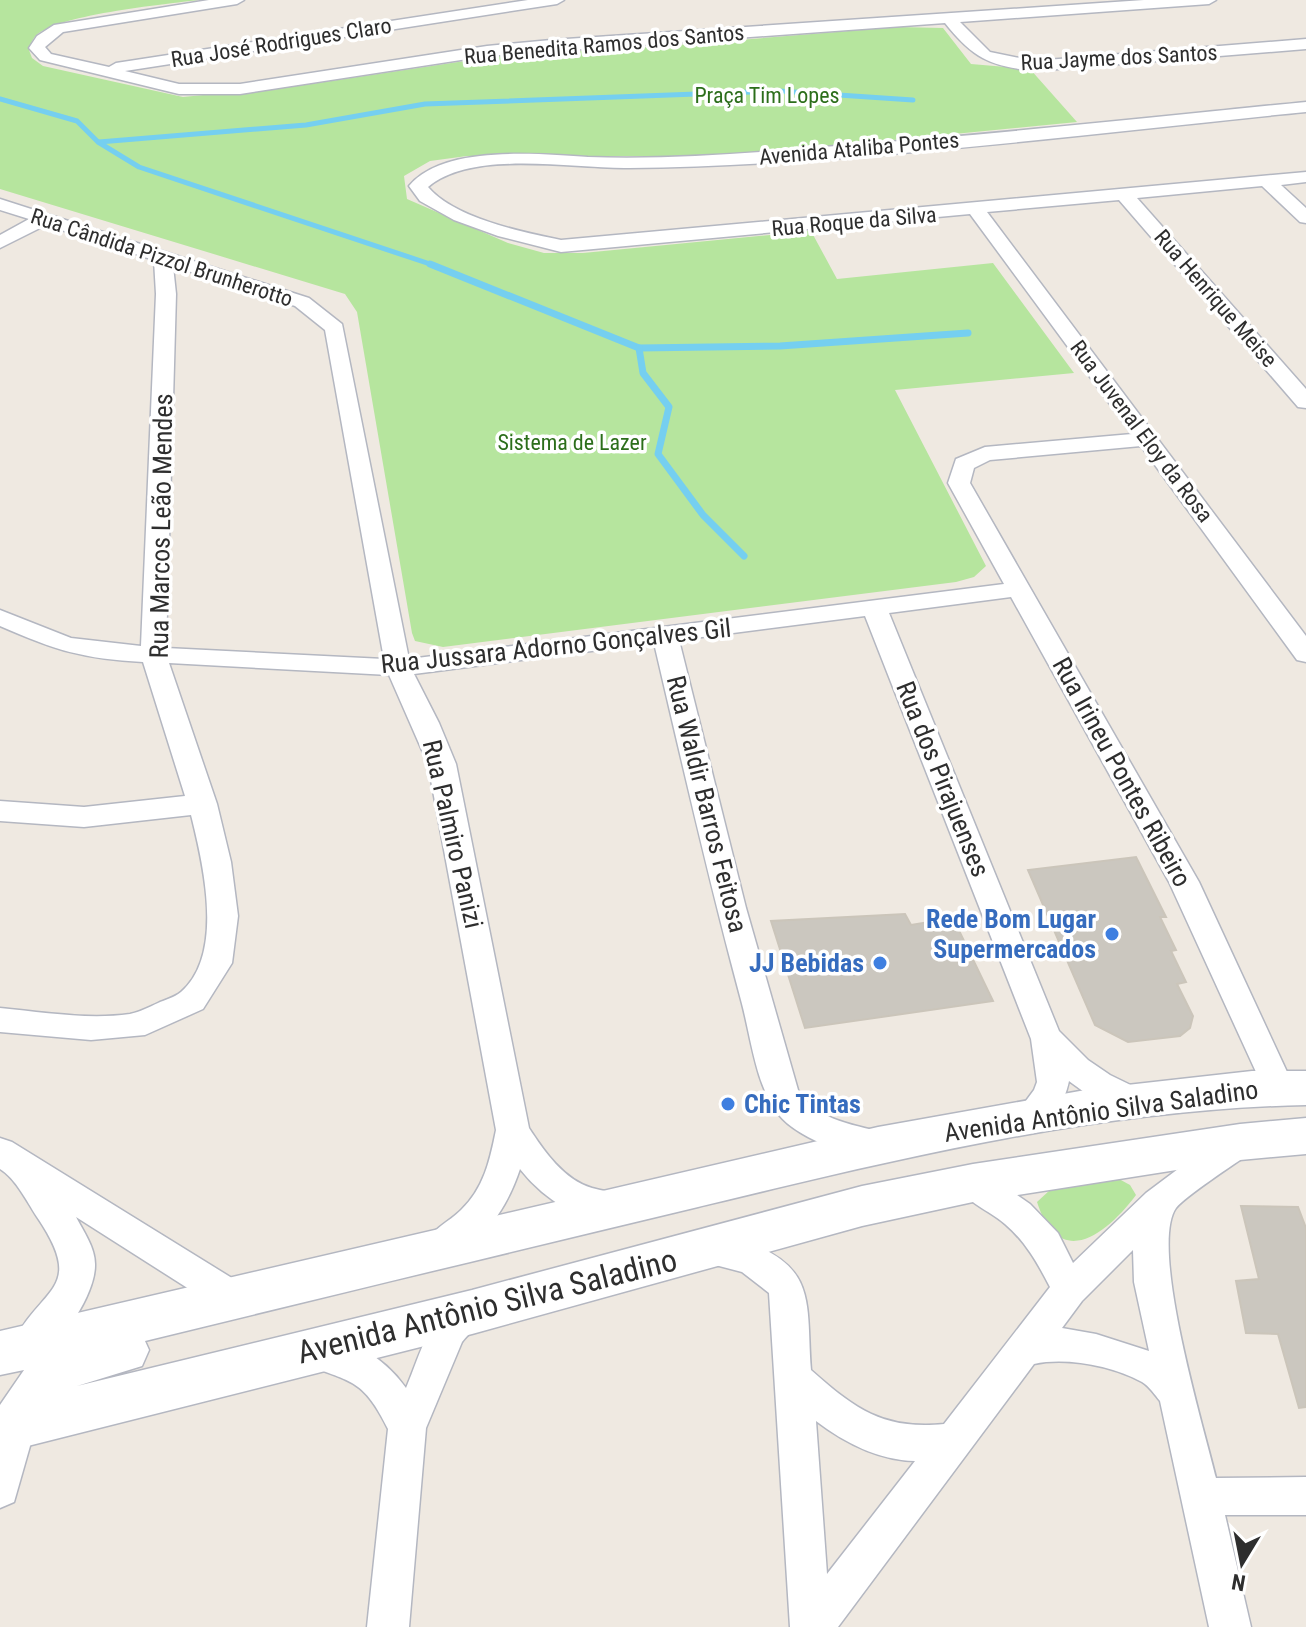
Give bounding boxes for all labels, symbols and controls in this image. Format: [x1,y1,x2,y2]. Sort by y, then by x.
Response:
street label: Rua José Rodrigues Claro [169,13,393,72]
street label: Rua Benedita Ramos dos Santos [463,20,745,69]
street label: Rua Jayme dos Santos [1020,40,1218,75]
park label: Praça Tim Lopes [694,83,840,108]
street label: Avenida Ataliba Pontes [758,127,960,170]
street label: Rua Roque da Silva [771,202,938,241]
street label: Rua Cândida Pizzol Brunherotto [28,203,296,312]
street label: Rua Henrique Meise [1149,225,1282,372]
street label: Rua Juvenal Eloy da Rosa [1065,336,1218,527]
street label: Rua Marcos Leão Mendes [144,393,178,659]
park label: Sistema de Lazer [497,430,647,455]
street label: Rua Jussara Adorno Gonçalves Gil [379,613,733,679]
street label: Rua Irineu Pontes Ribeiro [1046,652,1198,892]
street label: Rua Waldir Barros Feitosa [661,672,753,936]
street label: Rua dos Pirajuenses [890,677,996,881]
street label: Rua Palmiro Panizi [417,737,489,931]
place label: Rede Bom Lugar Supermercados [926,904,1096,964]
marker: Rede Bom Lugar Supermercados [1103,925,1121,943]
place label: JJ Bebidas [749,948,864,978]
marker: JJ Bebidas [871,954,889,972]
street label: Avenida Antônio Silva Saladino [942,1074,1260,1148]
place label: Chic Tintas [744,1089,861,1119]
marker: Chic Tintas [719,1095,737,1113]
street label: Avenida Antônio Silva Saladino [293,1240,681,1372]
north arrow [1202,1523,1282,1603]
text: N [1230,1569,1247,1596]

